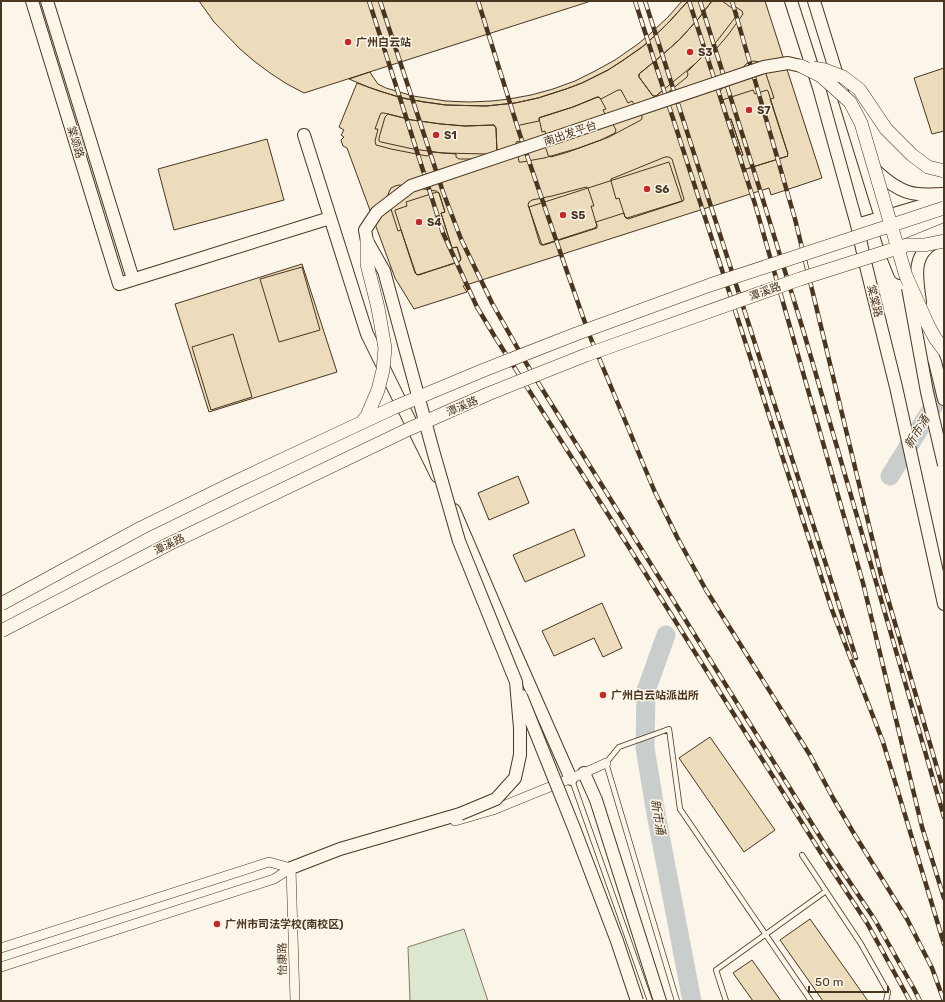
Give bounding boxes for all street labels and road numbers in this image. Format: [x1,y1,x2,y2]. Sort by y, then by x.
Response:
street label: 南出发平台 [542,118,598,149]
street label: 棠颂路 [64,124,87,160]
street label: 潭溪路 [747,280,783,303]
street label: 棠棠路 [864,284,885,319]
street label: 潭溪路 [444,394,480,419]
street label: 潭溪路 [152,531,187,558]
street label: 怡康路 [276,942,289,976]

